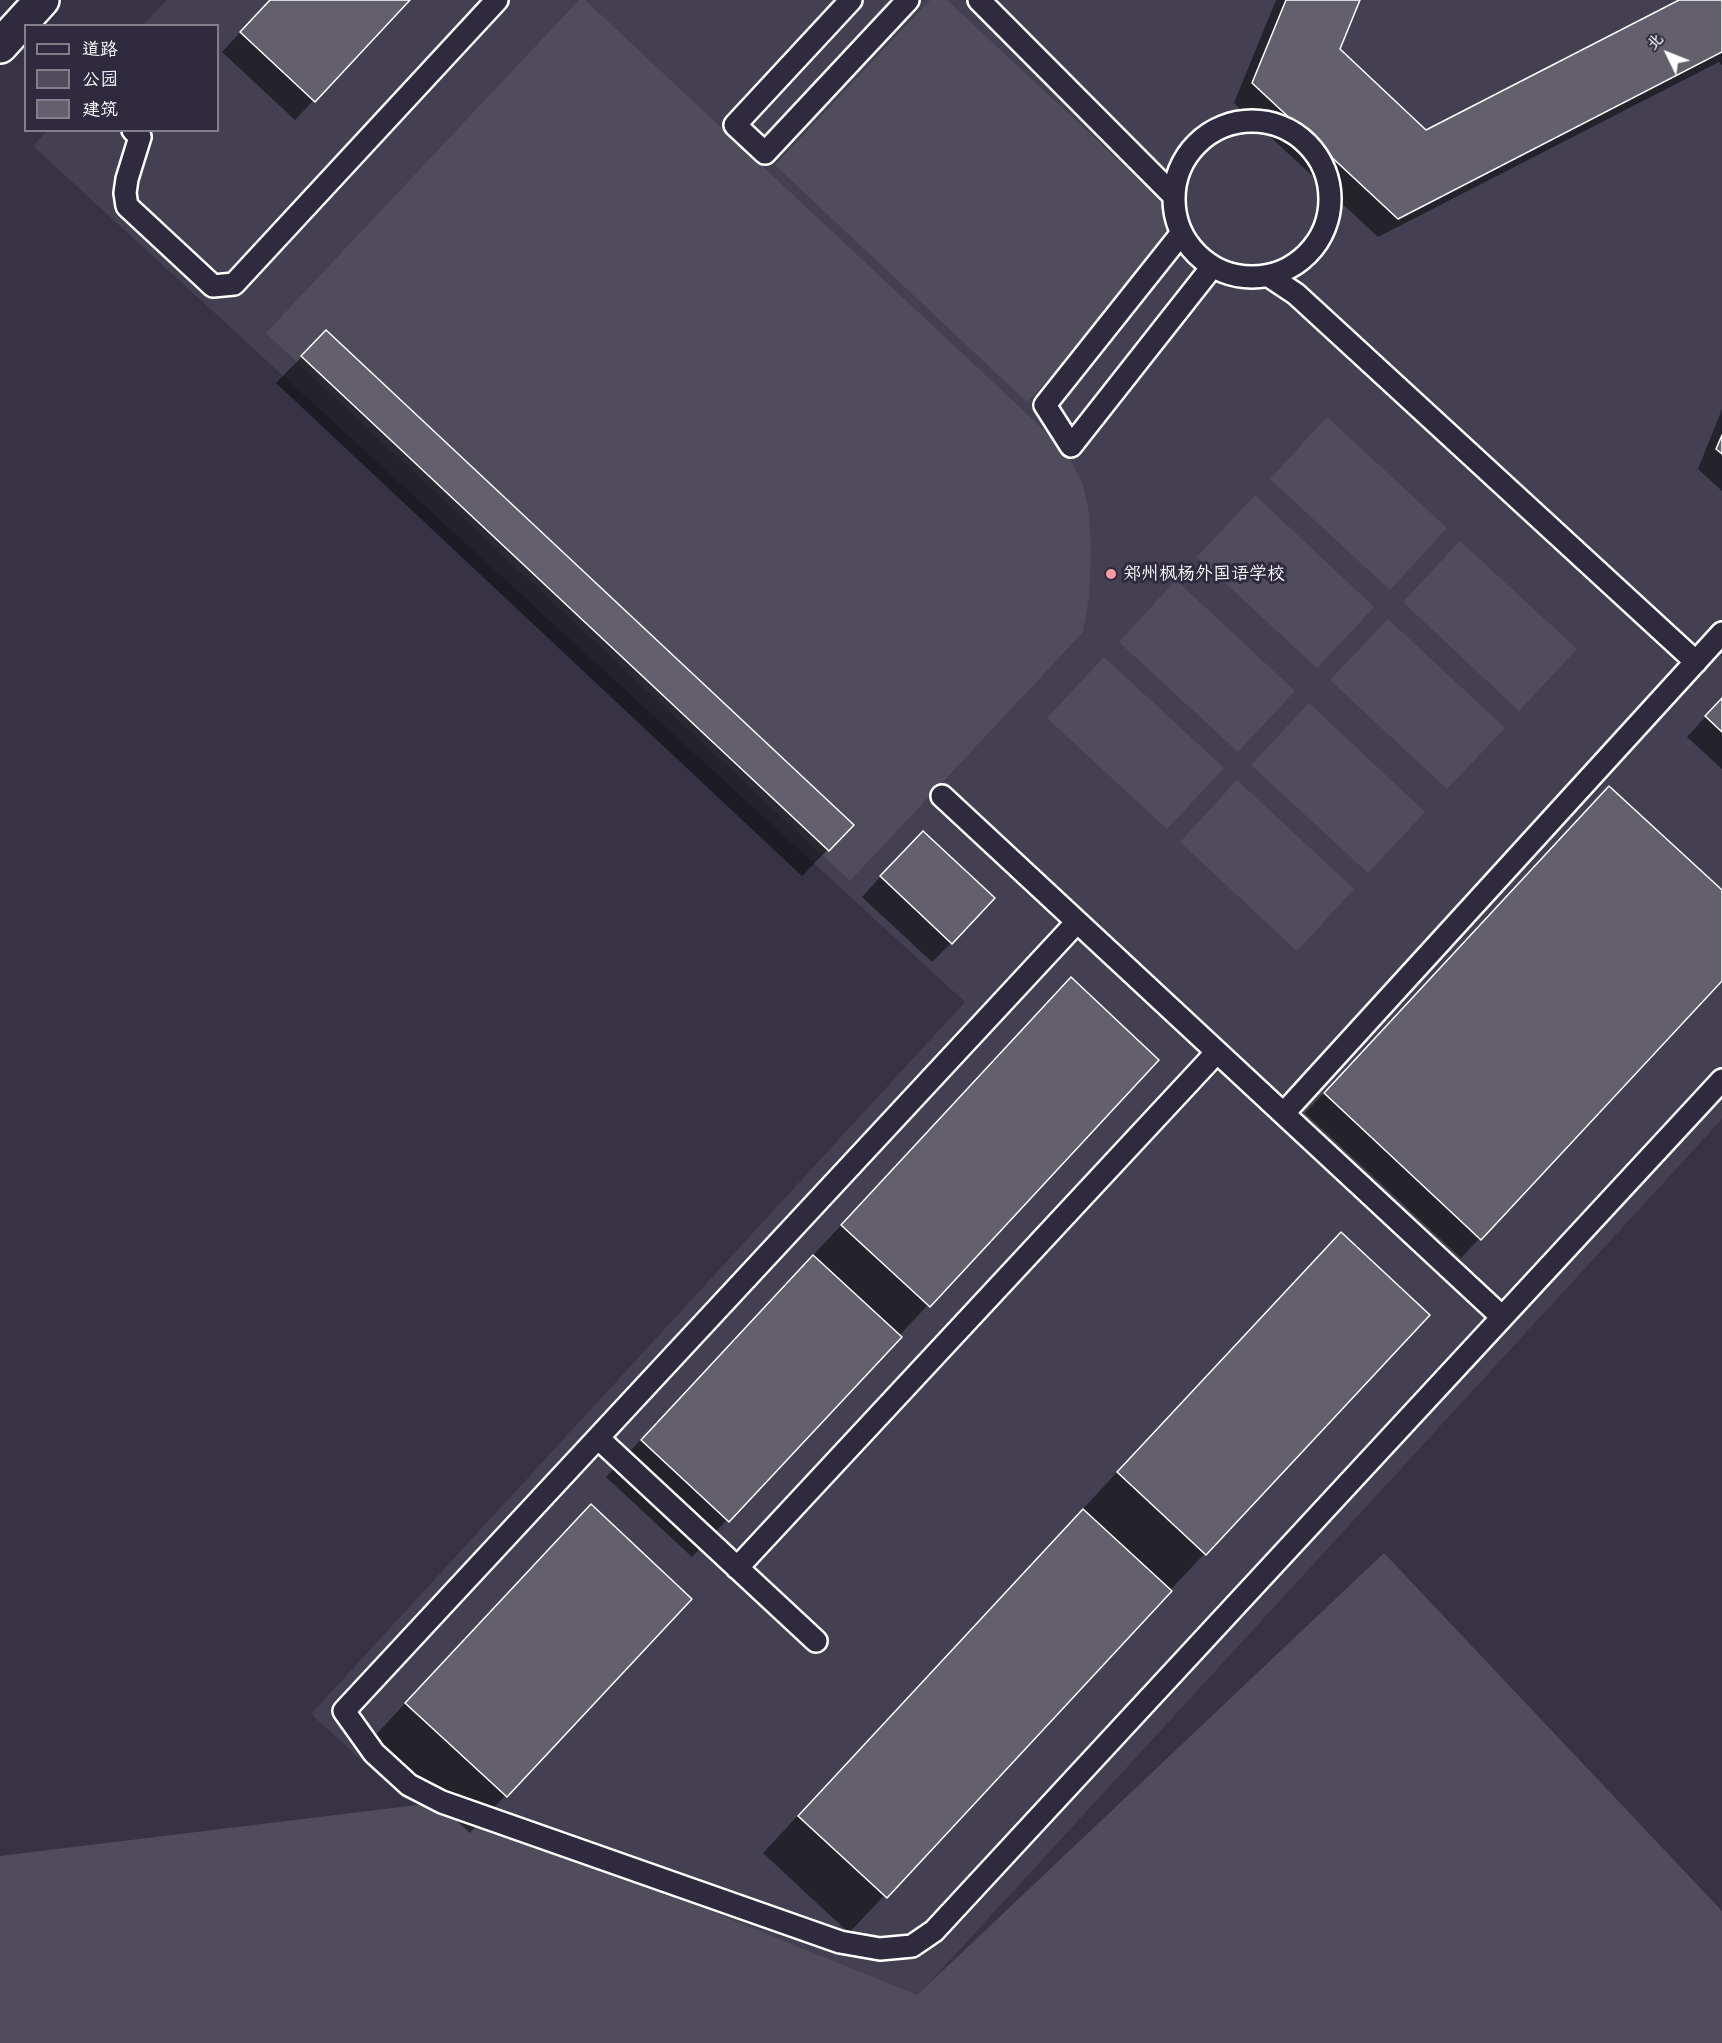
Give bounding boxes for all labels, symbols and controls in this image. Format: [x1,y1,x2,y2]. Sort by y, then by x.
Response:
legend [24,24,219,132]
north arrow [1638,24,1698,84]
text: 北 [1638,26,1671,57]
text: 道路 [82,33,118,65]
text: 公园 [82,63,118,95]
text: 建筑 [82,93,118,125]
place label: 郑州枫杨外国语学校 [1123,563,1285,585]
marker: 郑州枫杨外国语学校 [1104,567,1118,581]

